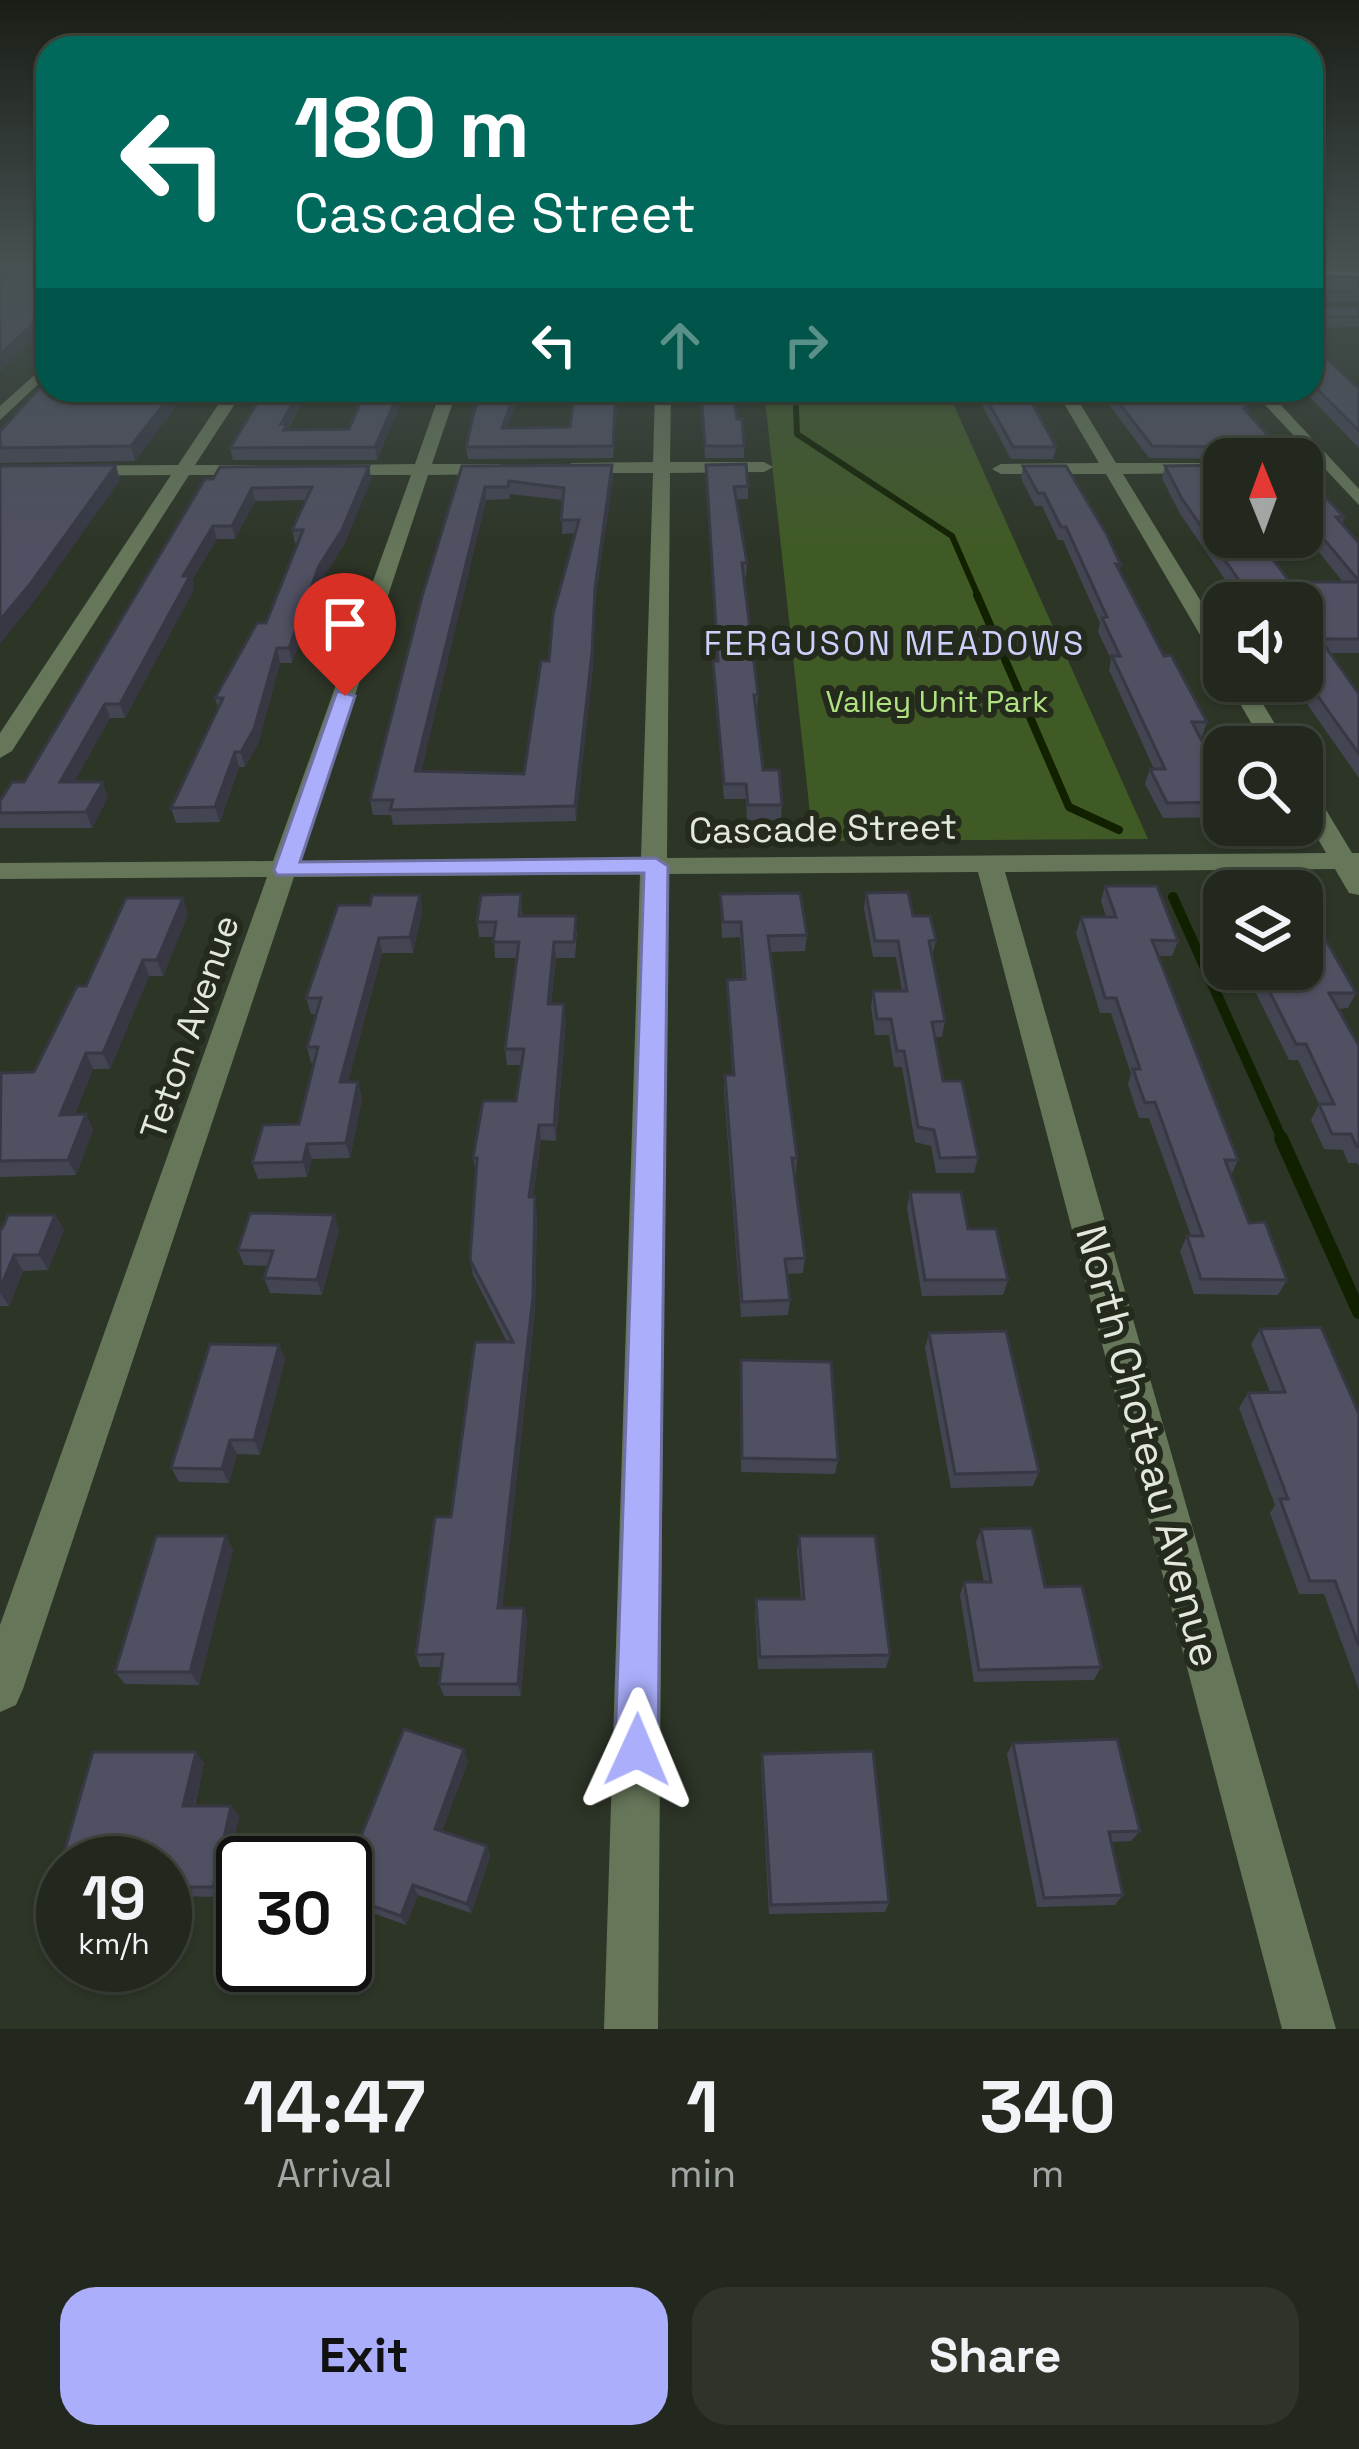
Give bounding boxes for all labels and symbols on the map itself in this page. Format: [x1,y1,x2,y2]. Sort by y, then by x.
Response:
north arrow [1203,438,1323,558]
pin [294,573,396,696]
district label: FERGUSON MEADOWS [704,623,1086,665]
park label: Valley Unit Park [826,682,1048,721]
street label: Cascade Street [689,804,957,854]
street label: Teton Avenue [130,909,250,1146]
street label: North Choteau Avenue [1064,1220,1233,1673]
position arrow [574,1687,700,1813]
speed limit sign: 30 [216,1836,372,1992]

